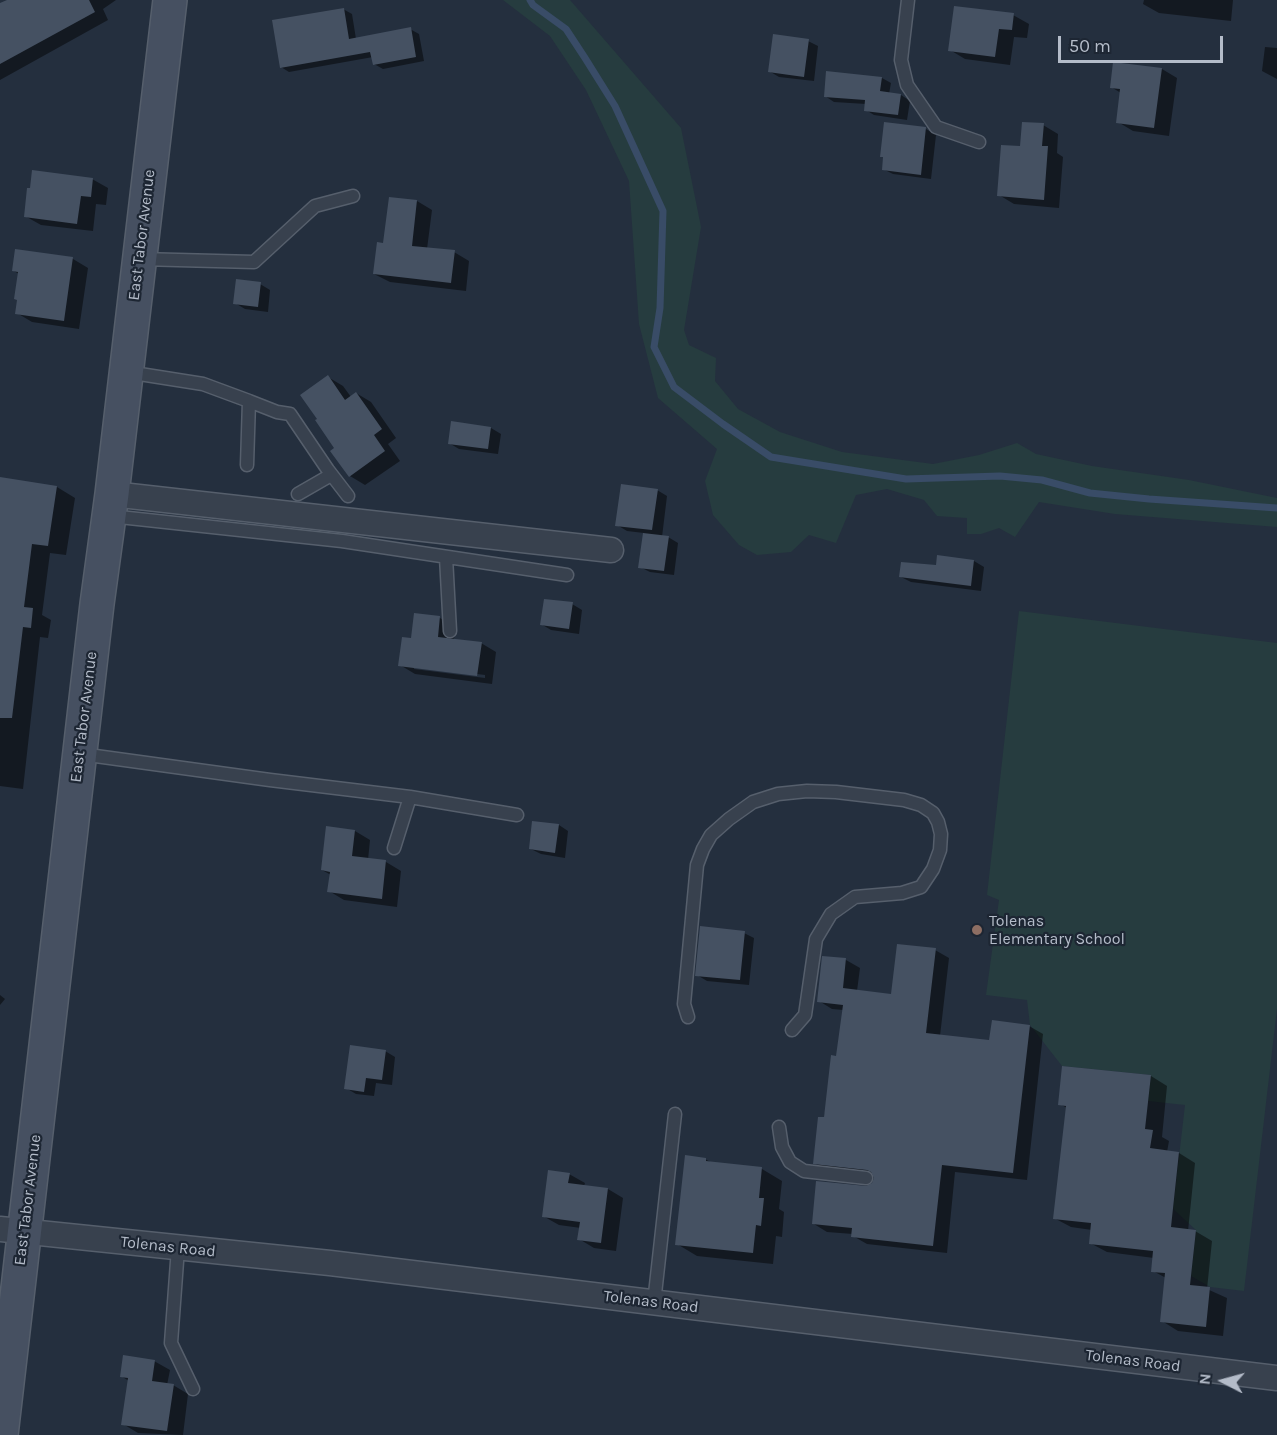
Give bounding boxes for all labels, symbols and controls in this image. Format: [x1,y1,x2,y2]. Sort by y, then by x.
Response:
scale bar [1061,24,1226,62]
text: 50 m [1069,35,1111,57]
street label: East Tabor Avenue [124,168,160,302]
street label: East Tabor Avenue [66,650,102,784]
place label: Tolenas Elementary School [989,911,1125,949]
marker: Tolenas Elementary School [970,923,984,937]
street label: East Tabor Avenue [10,1133,46,1267]
street label: Tolenas Road [119,1232,217,1262]
street label: Tolenas Road [602,1287,700,1317]
street label: Tolenas Road [1084,1346,1182,1376]
north arrow [1193,1351,1253,1411]
text: N [1195,1372,1215,1386]

